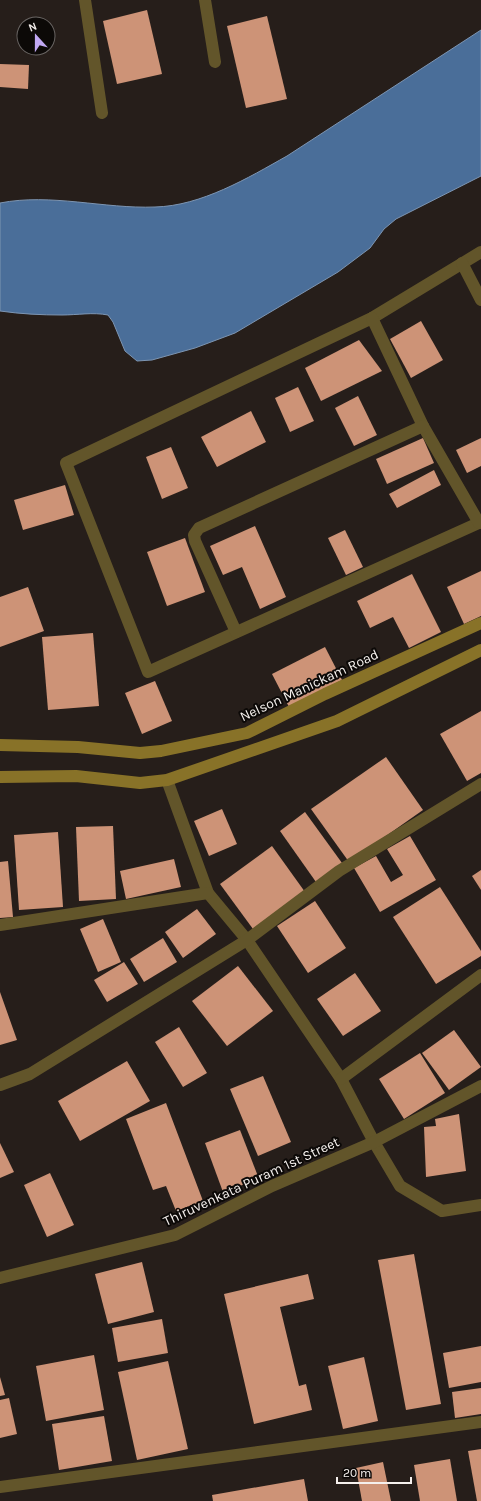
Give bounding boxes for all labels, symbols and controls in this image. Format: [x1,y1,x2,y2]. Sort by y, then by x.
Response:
north arrow [16,16,56,56]
text: N [27,20,39,35]
street label: Nelson Manickam Road [237,646,381,725]
street label: Thiruvenkata Puram 1st Street [161,1133,342,1230]
scale bar [337,1459,411,1485]
text: 20 m [343,1466,371,1480]

